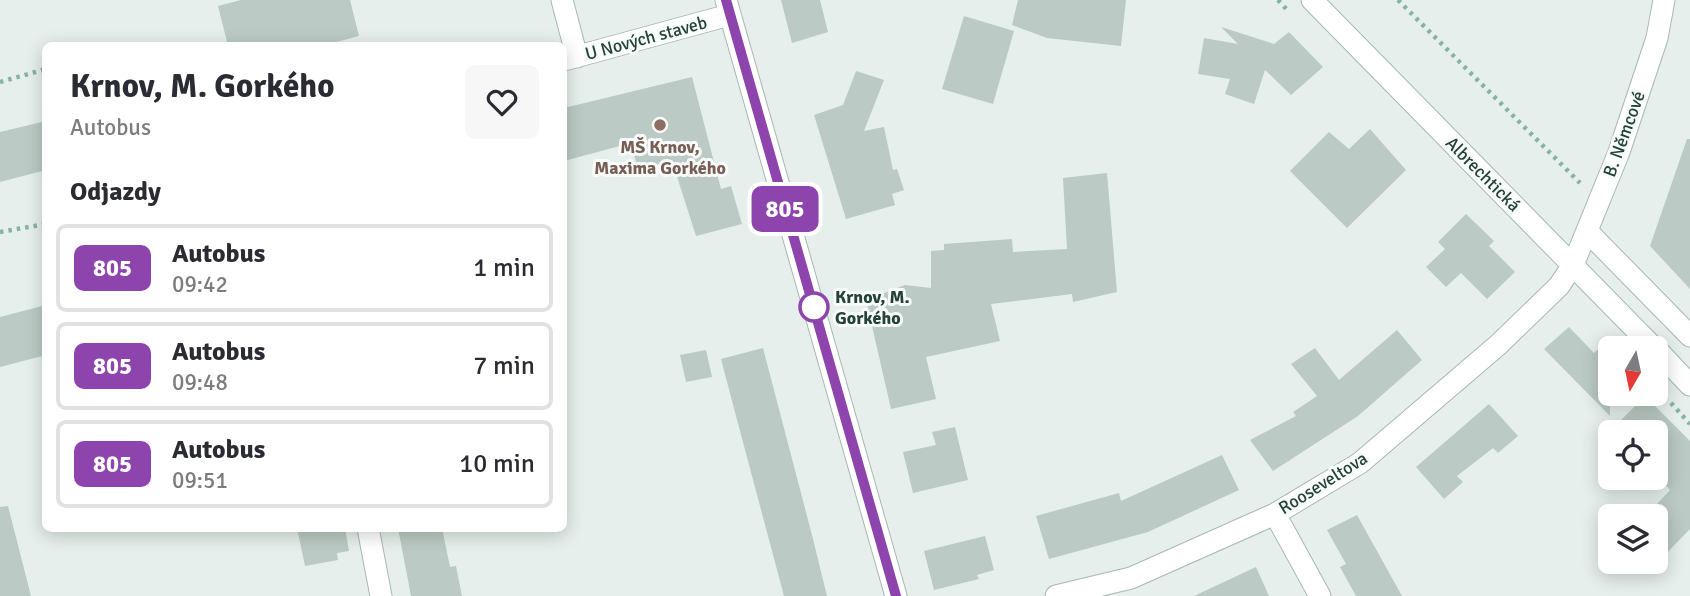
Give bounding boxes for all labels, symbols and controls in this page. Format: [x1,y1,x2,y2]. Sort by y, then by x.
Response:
street label: U Nových staveb [583,11,709,65]
button: heart [465,65,539,139]
text: Krnov, M. Gorkého [70,66,335,107]
street label: B. Němcové [1598,88,1650,180]
text: Autobus [70,113,151,142]
marker: MŠ Krnov, Maxima Gorkého [652,117,668,133]
street label: Albrechtická [1441,132,1525,216]
place label: MŠ Krnov, Maxima Gorkého [594,136,726,179]
text: Odjazdy [70,176,161,208]
line badge: 805 [745,186,825,232]
text: 805 [766,194,804,224]
text: Autobus [172,238,265,270]
text: 1 min [473,252,535,284]
text: 805 [93,253,132,283]
text: 09:42 [172,270,228,299]
place label: Krnov, M. Gorkého [835,286,910,329]
marker: Krnov, M. Gorkého [799,292,829,322]
text: Autobus [172,336,265,368]
north arrow [1598,336,1668,406]
map controls [1598,336,1668,574]
text: 7 min [473,350,535,382]
text: 805 [93,351,132,381]
text: 09:48 [172,368,228,397]
button: locate [1598,420,1668,490]
text: Autobus [172,434,265,466]
street label: Rooseveltova [1275,447,1371,519]
text: 10 min [459,448,535,480]
text: 805 [93,449,132,479]
text: 09:51 [172,466,228,495]
button: layers [1598,504,1668,574]

